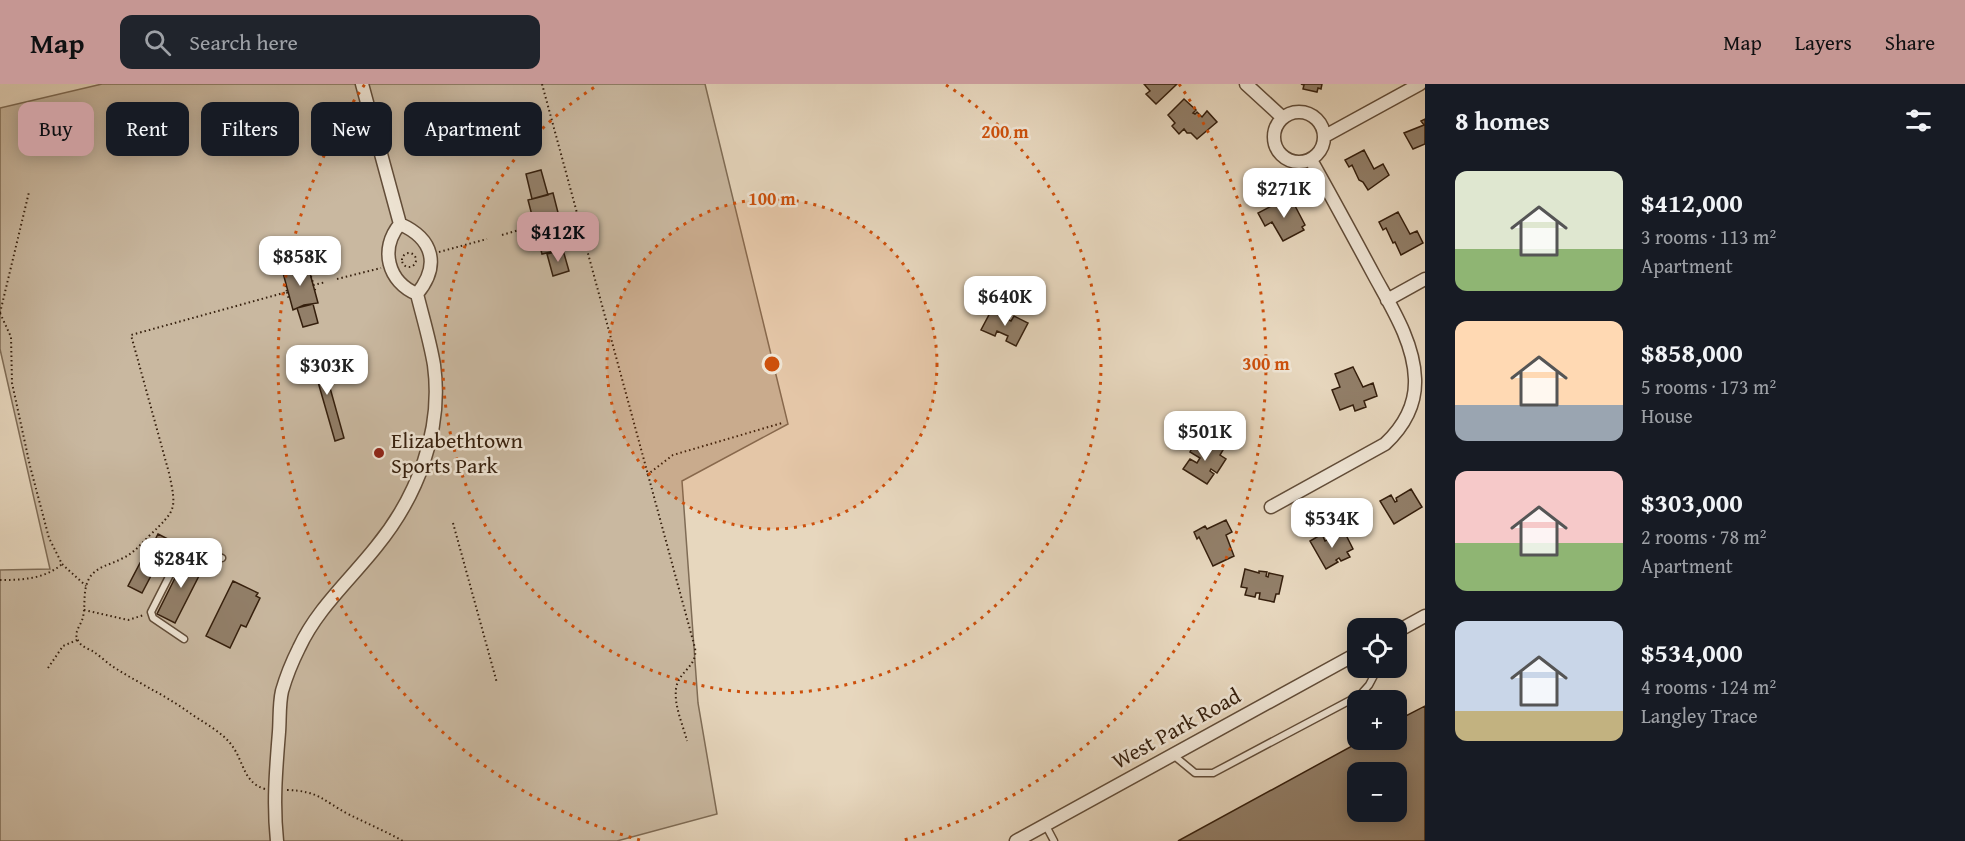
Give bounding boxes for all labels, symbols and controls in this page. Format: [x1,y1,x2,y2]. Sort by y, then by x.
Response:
search box [120,15,540,69]
text: Map [30,22,84,63]
icon: search [141,26,174,59]
text: Search here [189,26,298,58]
text: Map [1723,27,1762,58]
text: Layers [1795,27,1852,58]
text: Share [1885,27,1935,58]
text: 8 homes [1455,101,1550,140]
chip: Buy [18,102,94,156]
chip: Rent [106,102,189,156]
chip: Filters [201,102,299,156]
chip: New [311,102,392,156]
chip: Apartment [404,102,542,156]
icon: filters [1902,104,1935,137]
text: 200 m [981,118,1029,145]
pin: $271K [1242,168,1326,219]
text: $271K [1257,173,1311,202]
text: $412,000 [1641,183,1743,222]
text: 100 m [748,185,796,212]
icon: home [1503,195,1575,267]
pin: $412K [516,212,600,263]
text: $412K [531,217,585,246]
text: 3 rooms · 113 m² [1641,222,1776,251]
pin: $858K [258,236,342,287]
text: $858K [273,241,327,270]
text: Apartment [1641,251,1733,280]
pin: $640K [963,276,1047,327]
text: $640K [978,281,1032,310]
text: $858,000 [1641,333,1743,372]
pin: $303K [285,345,369,396]
icon: home [1503,345,1575,417]
text: $303K [300,350,354,379]
text: 300 m [1242,350,1290,377]
centre of rings [762,354,782,374]
text: 5 rooms · 173 m² [1641,372,1776,401]
text: House [1641,401,1693,430]
pin: $501K [1163,411,1247,462]
text: $501K [1178,416,1232,445]
place label: Elizabethtown Sports Park [391,424,524,481]
marker: Elizabethtown Sports Park [372,446,386,460]
text: $303,000 [1641,483,1743,522]
icon: home [1503,495,1575,567]
pin: $534K [1290,498,1374,549]
text: $534K [1305,503,1359,532]
text: 2 rooms · 78 m² [1641,522,1767,551]
pin: $284K [139,538,223,589]
text: $284K [154,543,208,572]
text: Apartment [1641,551,1733,580]
map controls [1347,618,1407,822]
button: locate [1347,618,1407,678]
text: $534,000 [1641,633,1743,672]
icon: home [1503,645,1575,717]
text: 4 rooms · 124 m² [1641,672,1776,701]
street label: West Park Road [1106,679,1246,777]
button: + [1347,690,1407,750]
text: Langley Trace [1641,701,1758,730]
button: − [1347,762,1407,822]

